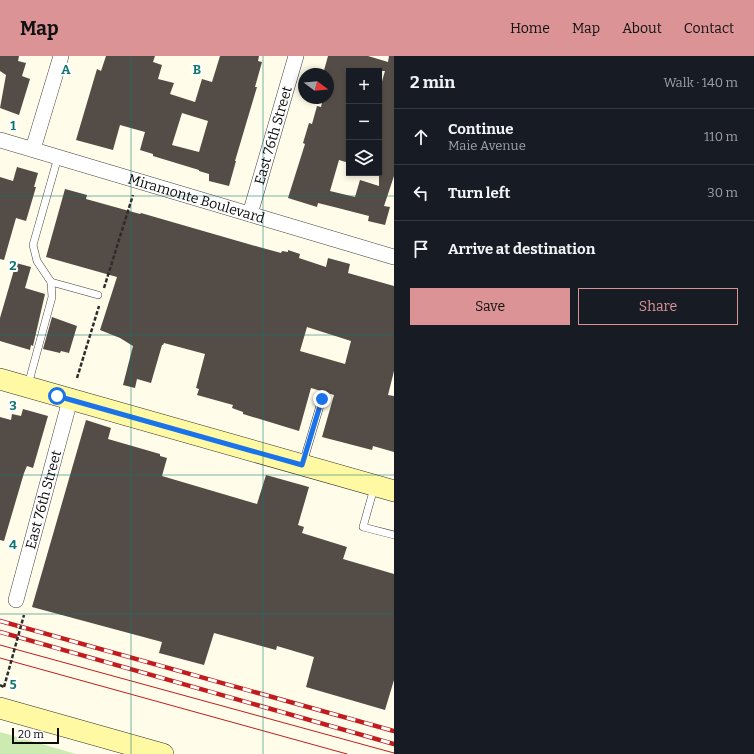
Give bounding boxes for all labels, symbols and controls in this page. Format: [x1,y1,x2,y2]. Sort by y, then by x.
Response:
text: Map [20,17,59,40]
text: Home [510,20,550,37]
text: Map [572,20,600,37]
text: About [622,20,662,37]
text: Contact [684,20,734,37]
text: A [61,62,71,77]
text: B [193,62,201,77]
north arrow [298,68,334,104]
map controls [346,68,382,176]
button: + [346,68,382,104]
text: 2 min [410,72,455,93]
text: Walk · 140 m [663,75,738,90]
street label: East 76th Street [251,84,295,187]
button: − [346,104,382,140]
text: 1 [10,118,16,133]
text: Continue [448,120,514,138]
icon: ahead [410,126,432,148]
text: 110 m [704,129,738,144]
text: Maie Avenue [448,138,526,153]
button: layers [346,140,382,176]
street label: Miramonte Boulevard [126,170,267,227]
icon: left [410,182,432,204]
text: Turn left [448,184,510,202]
text: 30 m [707,185,738,200]
icon: arrive [410,238,432,260]
text: Arrive at destination [448,240,595,258]
text: 2 [9,258,17,273]
button: Save [410,288,570,325]
button: Share [578,288,738,325]
route start [48,387,66,405]
route end [313,390,331,408]
text: 3 [9,398,17,413]
street label: East 76th Street [22,448,65,551]
text: 4 [9,537,17,552]
text: 5 [9,677,17,692]
scale bar [12,726,59,745]
text: 20 m [18,728,44,741]

